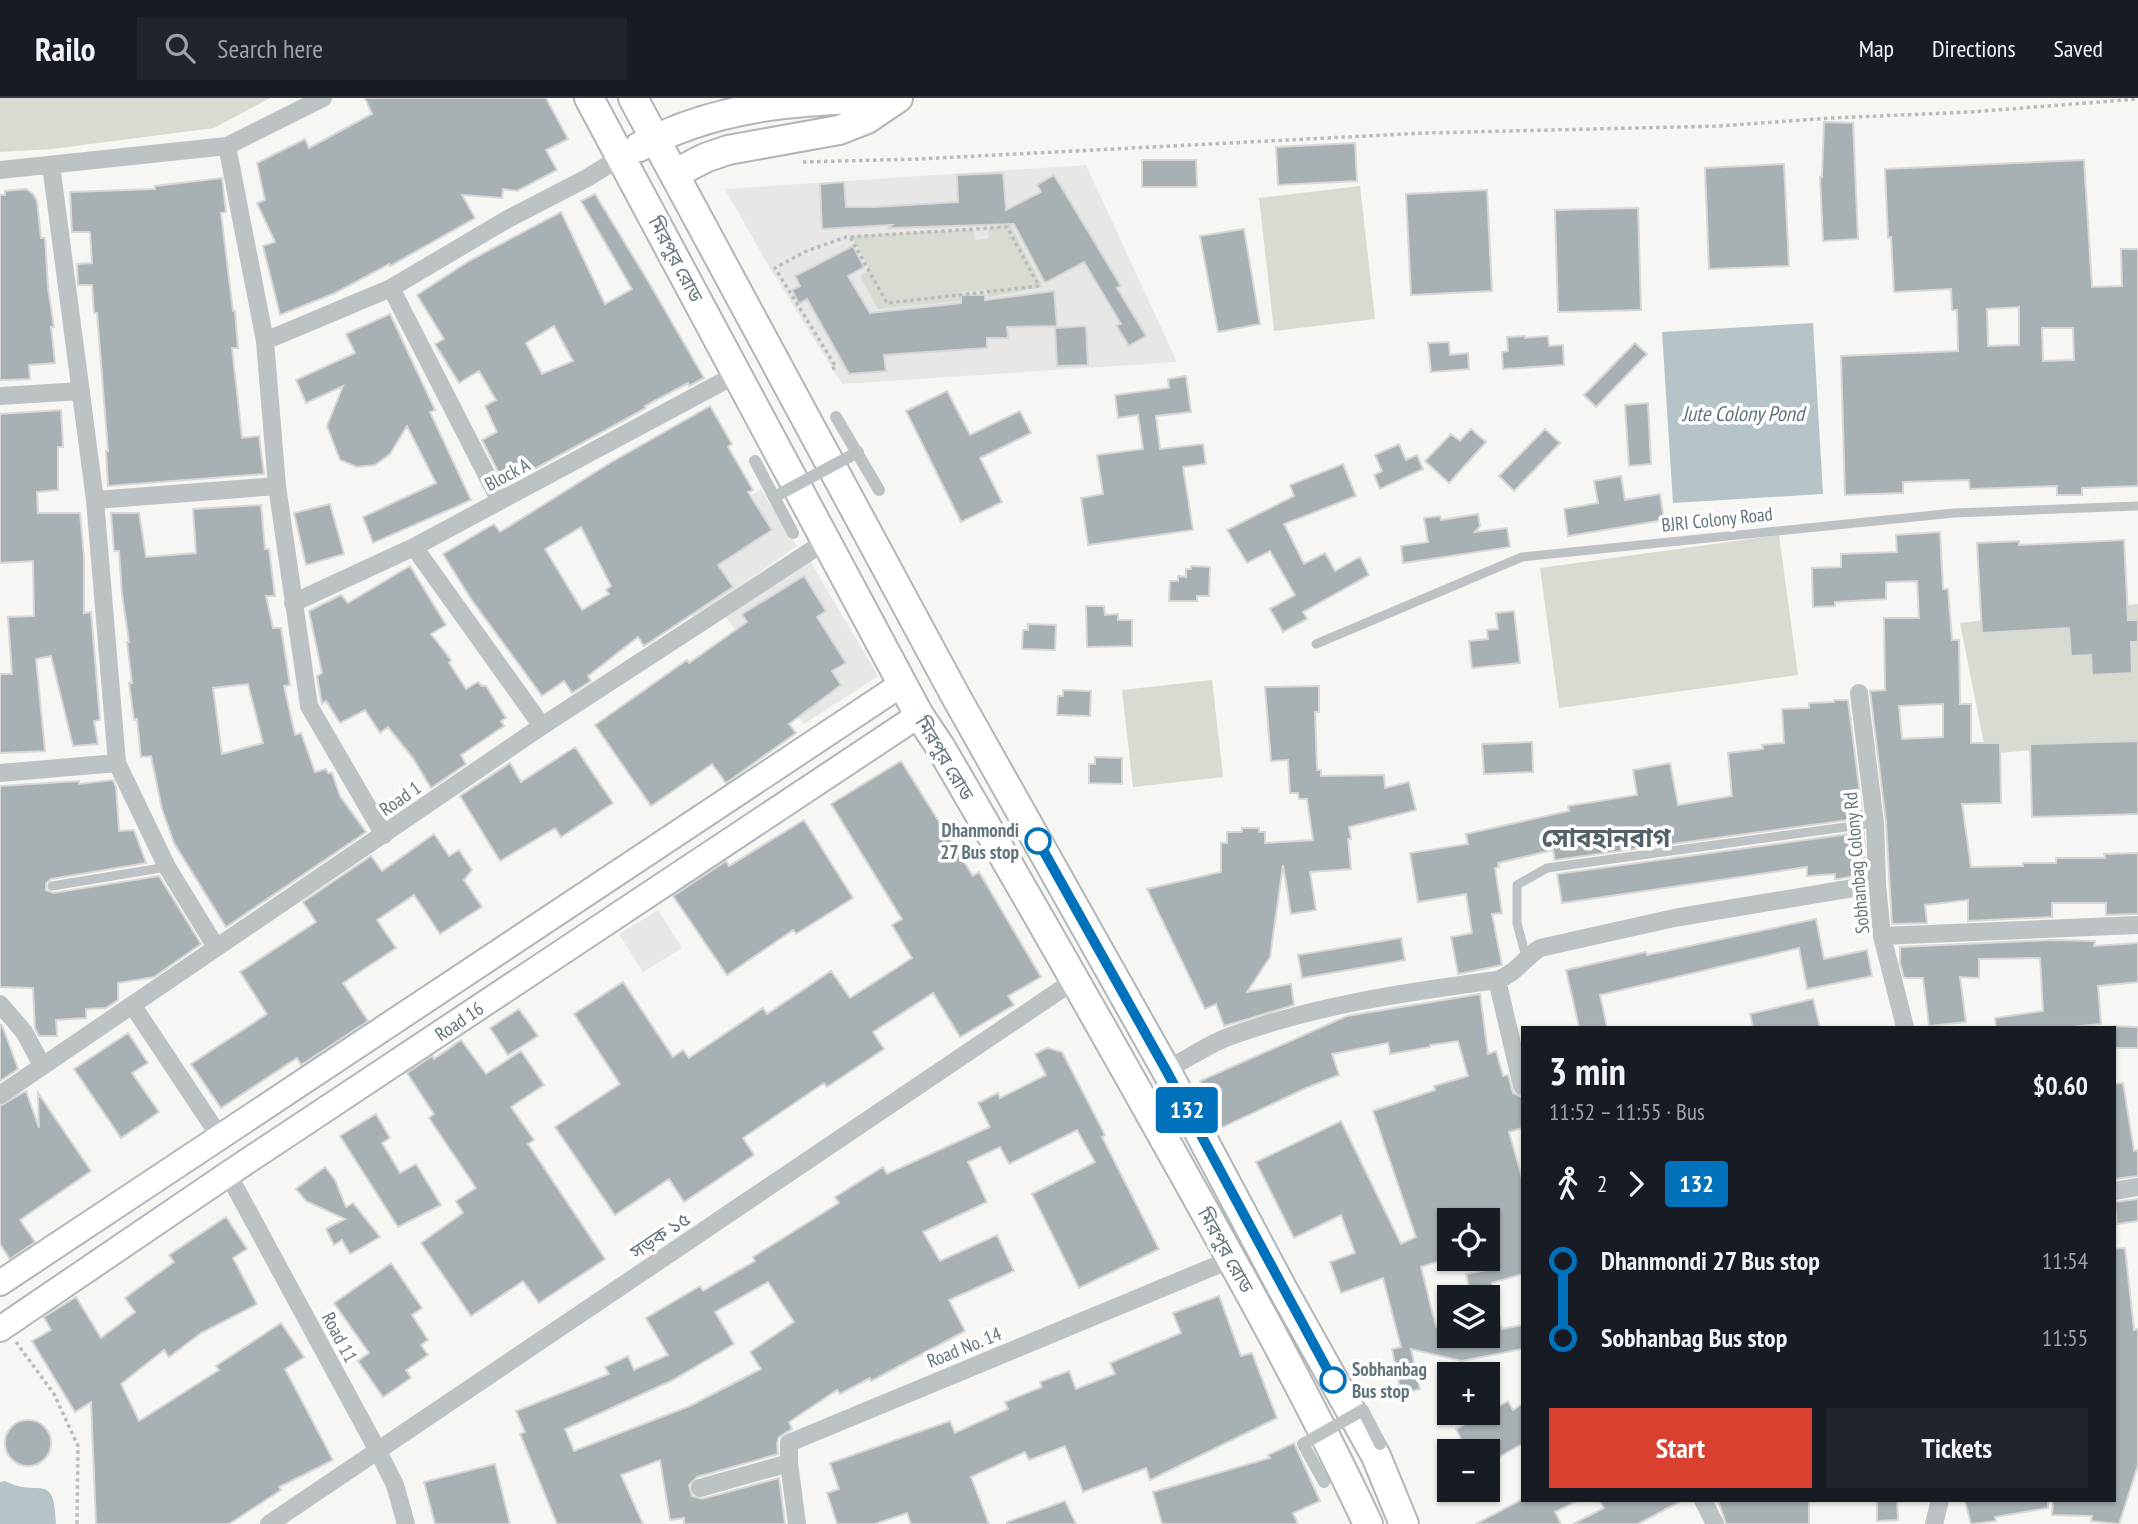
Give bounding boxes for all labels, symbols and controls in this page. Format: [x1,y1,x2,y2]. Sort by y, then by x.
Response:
search box [137,17,627,80]
text: Railo [35,27,95,70]
icon: search [161,29,199,67]
text: Search here [217,32,323,65]
text: Map [1859,33,1894,64]
text: Directions [1932,33,2016,64]
text: Saved [2054,33,2103,64]
street label: মিরপুর রোড [643,211,709,306]
water label: Jute Colony Pond [1681,400,1807,427]
street label: Block A [480,452,534,496]
street label: BJRI Colony Road [1660,501,1774,537]
street label: মিরপুর রোড [910,711,980,805]
street label: Road 1 [375,775,425,821]
street label: Sobhanbag Colony Rd [1838,791,1874,935]
place label: Dhanmondi 27 Bus stop [940,818,1019,864]
district label: সোবহানবাগ [1542,821,1672,854]
marker: Dhanmondi 27 Bus stop [1025,828,1051,854]
street label: Road 16 [430,996,488,1046]
text: 3 min [1549,1046,1626,1095]
text: $0.60 [2033,1069,2088,1102]
line badge: 132 [1147,1087,1227,1133]
text: 132 [1170,1094,1204,1125]
text: 11:52 – 11:55 · Bus [1549,1097,1705,1126]
icon: walk [1549,1165,1587,1203]
icon: forward [1617,1165,1655,1203]
text: 132 [1679,1168,1714,1199]
text: 2 [1597,1169,1607,1198]
street label: মিরপুর রোড [1192,1202,1259,1297]
street label: সড়ক ১৫ [625,1206,695,1264]
map controls [1437,1208,1500,1502]
button: locate [1437,1208,1500,1271]
text: Dhanmondi 27 Bus stop [1601,1244,1820,1277]
text: 11:54 [2042,1246,2088,1275]
button: layers [1437,1285,1500,1348]
street label: Road 11 [317,1308,363,1366]
street label: Road No. 14 [923,1321,1005,1373]
text: Sobhanbag Bus stop [1601,1321,1787,1354]
text: 11:55 [2042,1323,2088,1352]
place label: Sobhanbag Bus stop [1352,1357,1427,1403]
button: + [1437,1362,1500,1425]
marker: Sobhanbag Bus stop [1320,1367,1346,1393]
button: Start [1549,1408,1812,1488]
button: Tickets [1826,1408,2088,1488]
button: − [1437,1439,1500,1502]

